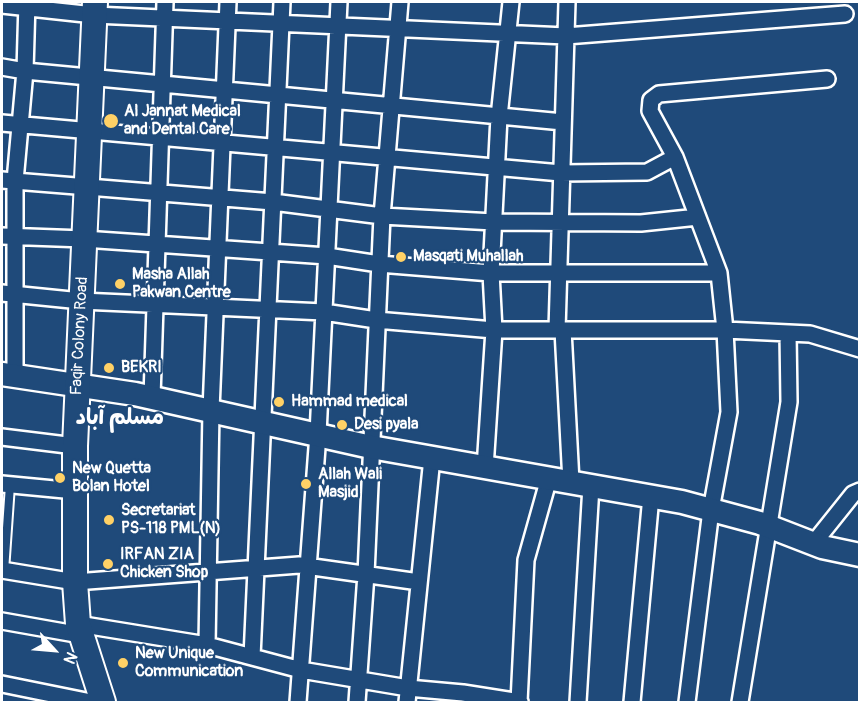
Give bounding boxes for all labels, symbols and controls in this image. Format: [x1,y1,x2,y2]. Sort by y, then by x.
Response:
place label: Al Jannat Medical and Dental Care [124,102,241,140]
marker: Al Jannat Medical and Dental Care [102,112,120,130]
place label: Masqati Muhallah [413,247,523,267]
marker: Masqati Muhallah [394,250,408,264]
place label: Masha Allah Pakwan Centre [132,265,231,303]
street label: Faqir Colony Road [67,276,93,396]
marker: Masha Allah Pakwan Centre [113,277,127,291]
place label: BEKRI [121,358,162,378]
marker: BEKRI [102,361,116,375]
place label: Hammad medical [291,392,408,412]
marker: Hammad medical [272,395,286,409]
district label: مسلم آباد [76,405,164,431]
place label: Desi pyala [354,415,418,435]
marker: Desi pyala [335,418,349,432]
place label: New Quetta Bolan Hotel [72,459,151,497]
place label: Allah Wali Masjid [318,465,382,503]
marker: New Quetta Bolan Hotel [53,471,67,485]
marker: Allah Wali Masjid [299,477,313,491]
place label: Secretariat PS-118 PML(N) [121,501,221,539]
marker: Secretariat PS-118 PML(N) [102,513,116,527]
place label: IRFAN ZIA Chicken Shop [120,545,208,583]
marker: IRFAN ZIA Chicken Shop [101,557,115,571]
north arrow [24,620,84,680]
place label: New Unique Communication [135,644,243,682]
text: N [59,649,82,667]
marker: New Unique Communication [116,656,130,670]

